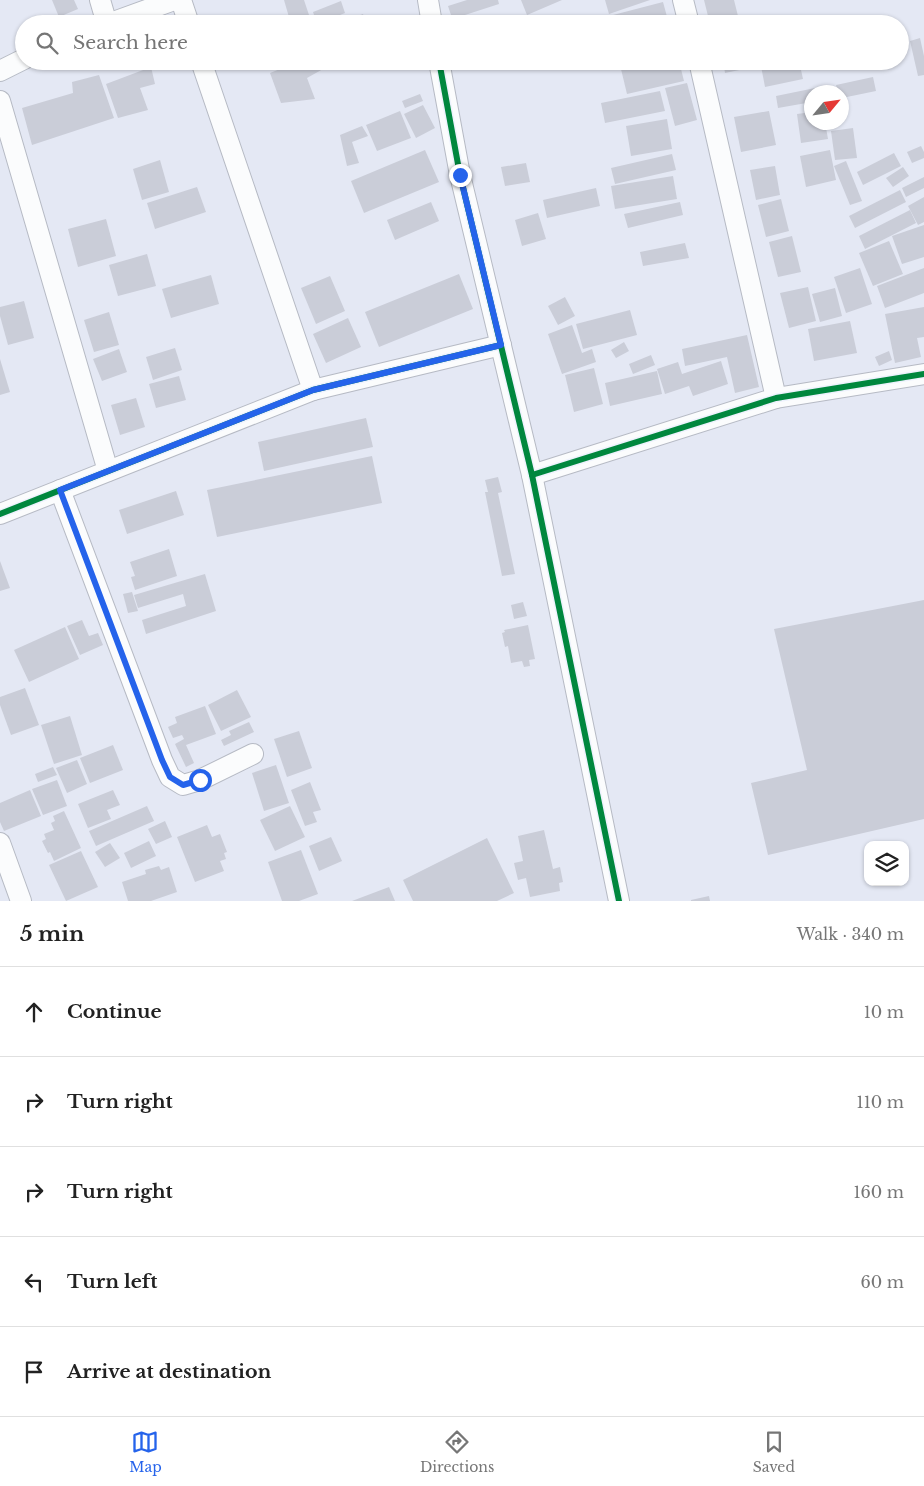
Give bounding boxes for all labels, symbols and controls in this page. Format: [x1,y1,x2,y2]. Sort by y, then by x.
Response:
search box [15,15,909,70]
icon: search [33,29,61,57]
text: Search here [73,31,188,54]
north arrow [804,85,849,130]
route end [449,164,472,187]
route start [189,769,212,792]
map controls [864,841,909,886]
button: layers [864,841,909,886]
text: 5 min [20,921,84,947]
text: Walk · 340 m [797,924,904,944]
icon: ahead [20,998,48,1026]
text: Continue [67,1000,162,1023]
text: 10 m [864,1002,904,1022]
icon: right [20,1088,48,1116]
text: Turn right [67,1090,173,1113]
text: 110 m [857,1092,904,1112]
icon: right [20,1178,48,1206]
text: Turn right [67,1180,173,1203]
text: 160 m [853,1182,904,1202]
icon: left [20,1268,48,1296]
text: Turn left [67,1270,158,1293]
text: 60 m [861,1272,904,1292]
icon: arrive [20,1358,48,1386]
text: Arrive at destination [67,1360,271,1383]
tab: Map [129,1428,162,1476]
tab: Directions [420,1428,494,1476]
tab: Saved [753,1428,795,1476]

